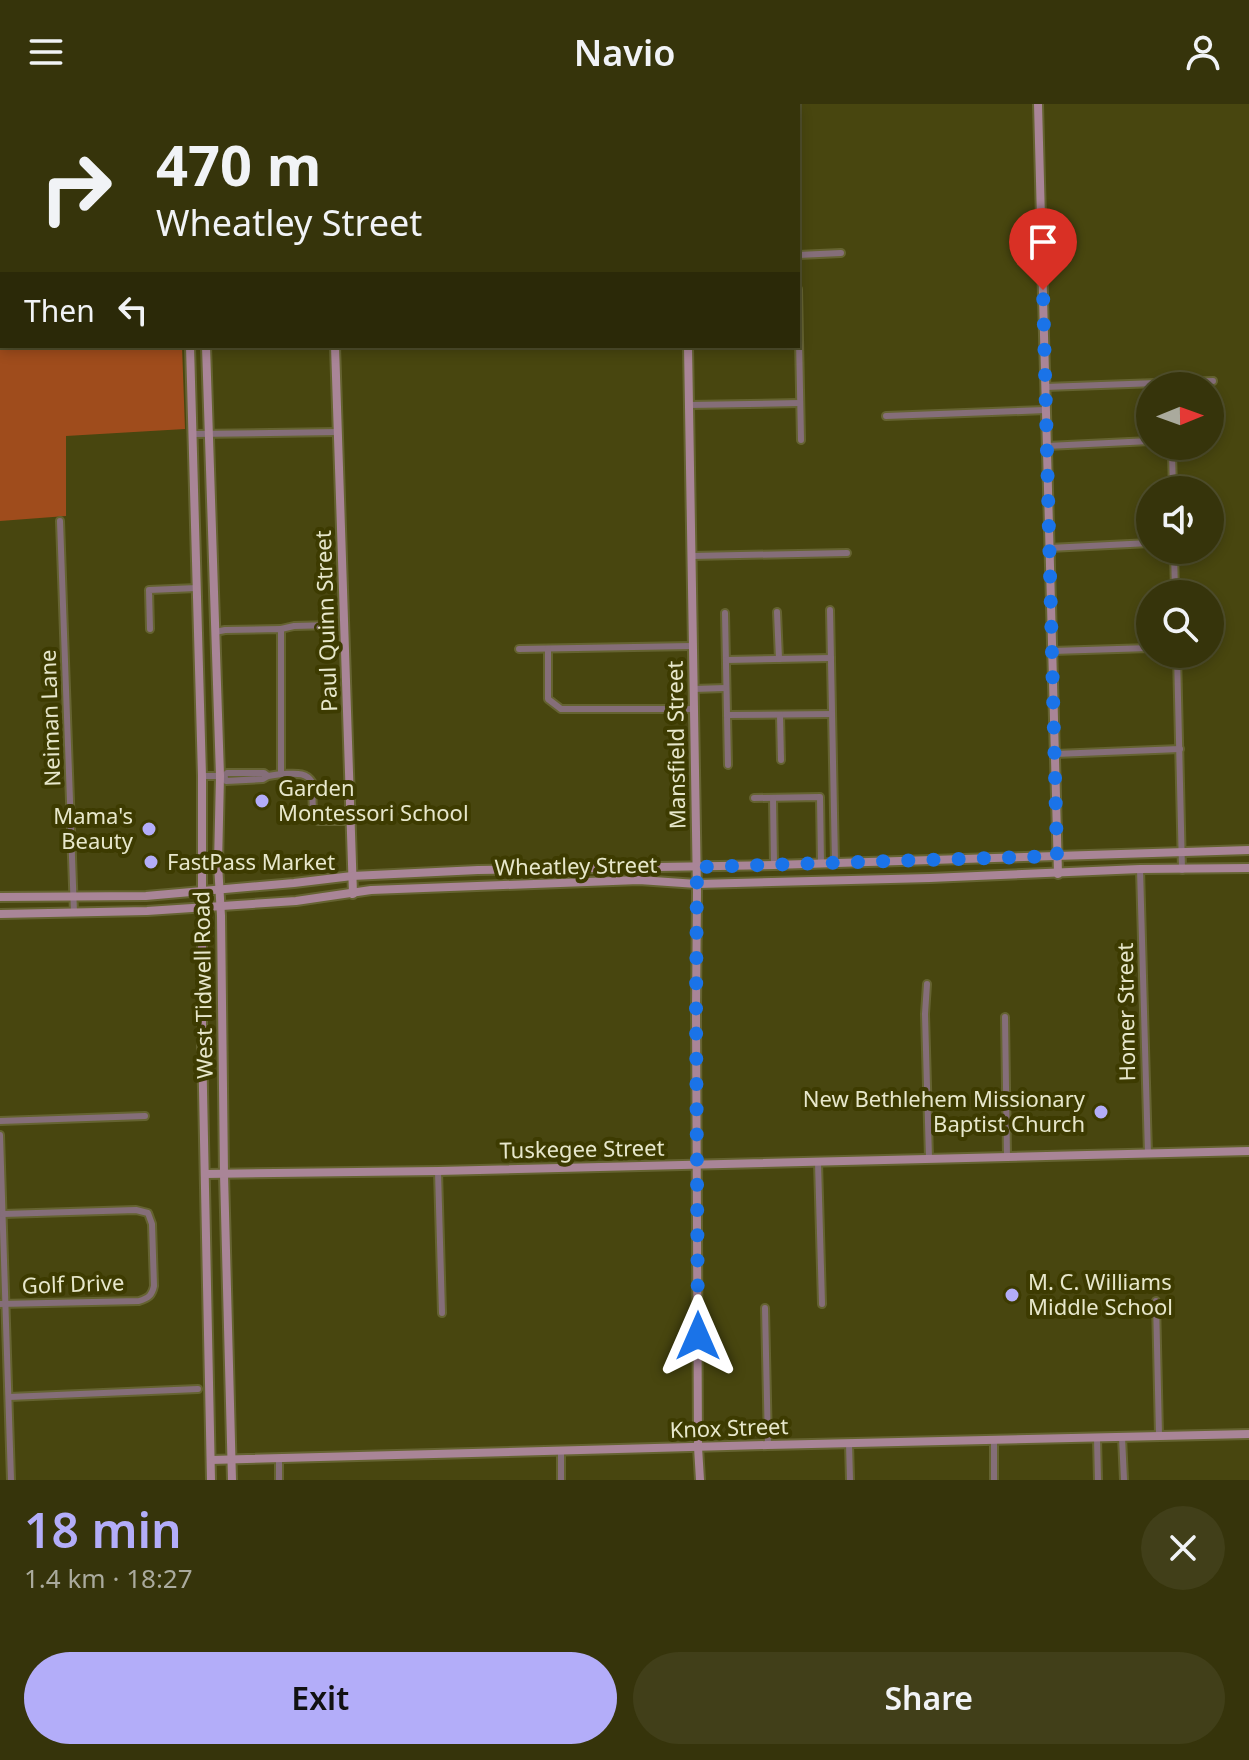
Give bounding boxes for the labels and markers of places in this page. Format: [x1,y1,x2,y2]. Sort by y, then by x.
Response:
pin [1009,208,1077,290]
place label: Garden Montessori School [278,772,469,827]
marker: Garden Montessori School [253,792,271,810]
place label: Mama's Beauty [53,800,134,855]
marker: Mama's Beauty [140,820,158,838]
place label: FastPass Market [167,846,335,876]
marker: FastPass Market [142,853,160,871]
place label: New Bethlehem Missionary Baptist Church [803,1083,1086,1138]
marker: New Bethlehem Missionary Baptist Church [1092,1103,1110,1121]
place label: M. C. Williams Middle School [1028,1266,1173,1321]
marker: M. C. Williams Middle School [1003,1286,1021,1304]

